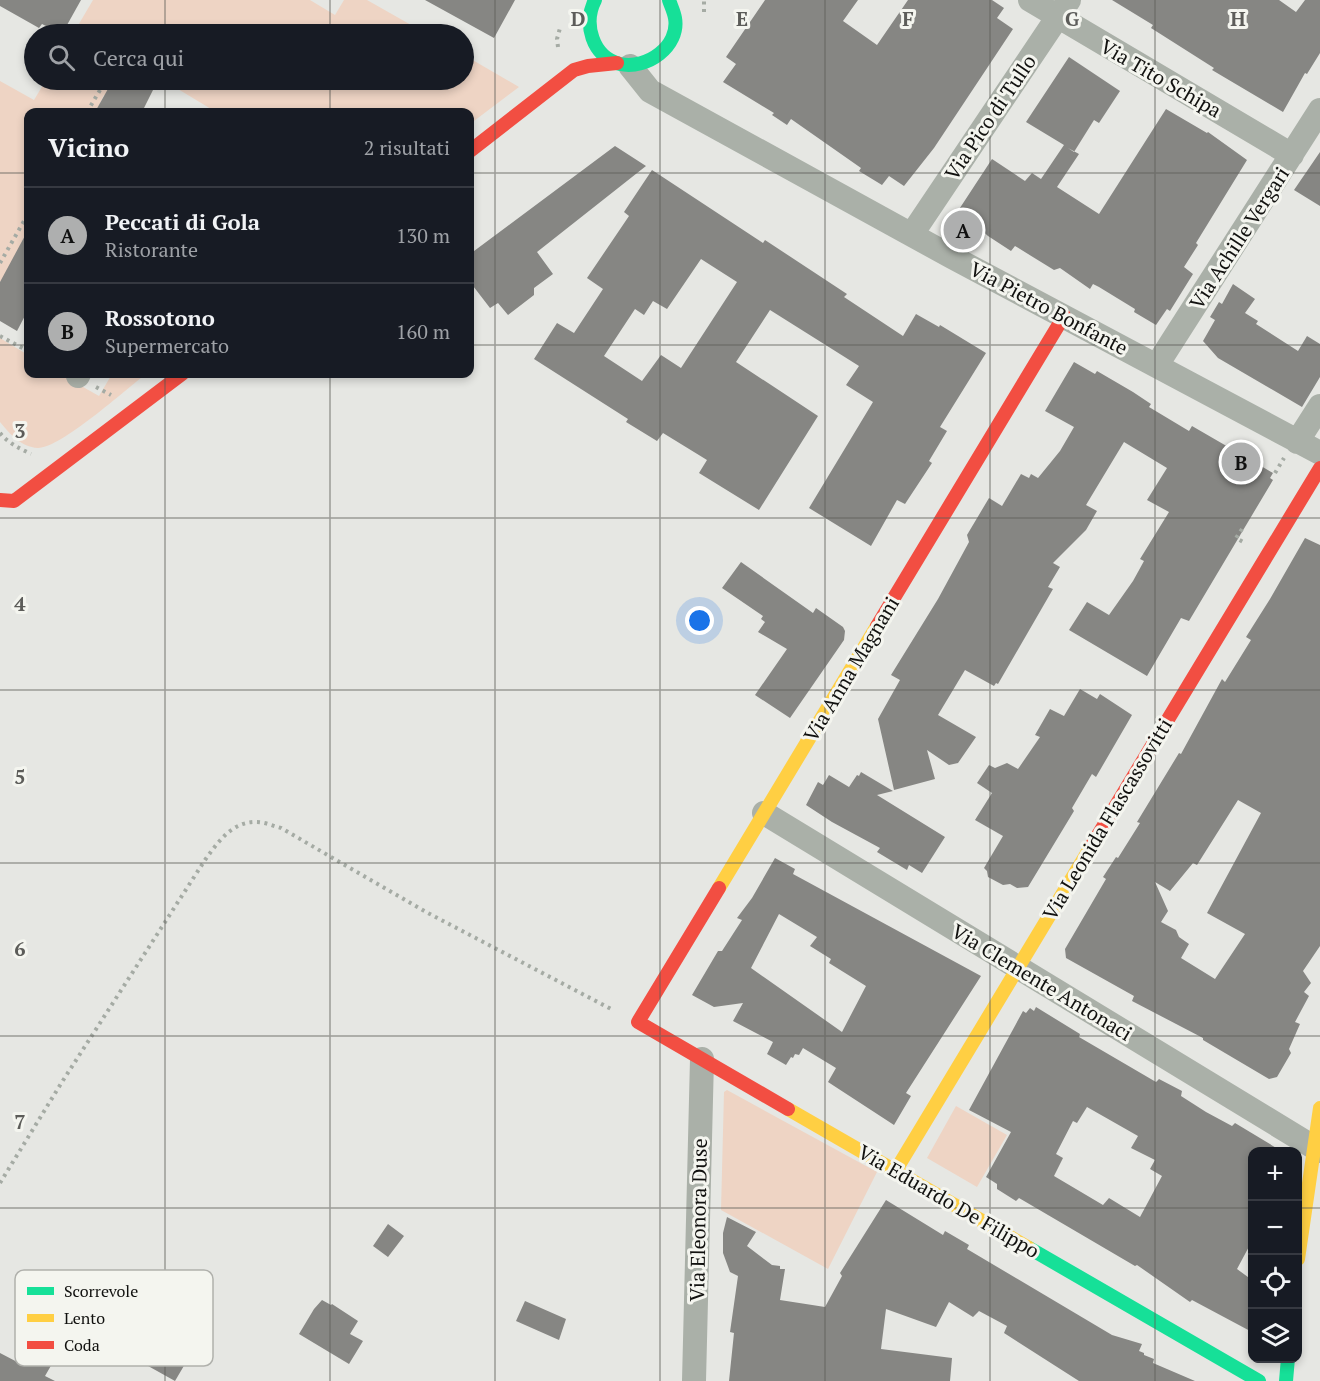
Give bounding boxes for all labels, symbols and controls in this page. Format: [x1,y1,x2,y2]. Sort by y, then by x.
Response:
text: D [571,5,585,32]
text: E [736,5,748,32]
text: F [902,5,914,32]
text: G [1065,5,1079,32]
text: H [1230,5,1246,32]
search box [24,24,474,90]
street label: Via Tito Schipa [1096,32,1226,124]
icon: search [45,41,78,74]
text: Cerca qui [93,43,184,72]
street label: Via Pico di Tullo [938,49,1042,185]
text: Vicino [48,130,129,164]
text: 2 risultati [364,134,450,161]
street label: Via Achille Vergari [1183,162,1295,314]
text: Peccati di Gola [105,207,260,236]
pin: A [944,208,982,252]
text: A [60,222,75,249]
text: 130 m [396,222,450,249]
text: Ristorante [105,236,198,263]
street label: Via Pietro Bonfante [965,255,1133,361]
text: Rossotono [105,303,215,332]
text: B [61,318,74,345]
text: 160 m [396,318,450,345]
text: Supermercato [105,332,229,359]
text: 3 [14,417,26,444]
pin: B [1222,440,1260,484]
text: 4 [14,590,26,617]
street label: Via Anna Magnani [797,592,905,746]
your location [685,606,714,635]
street label: Via Leonida Flascassovitti [1036,713,1178,925]
text: 5 [14,763,26,790]
street label: Via Clemente Antonaci [947,917,1137,1047]
text: 6 [14,935,26,962]
text: 7 [14,1108,26,1135]
street label: Via Eleonora Duse [683,1138,713,1302]
street label: Via Eduardo De Filippo [853,1138,1045,1264]
map controls [1248,1147,1302,1363]
button: + [1248,1147,1302,1201]
button: − [1248,1201,1302,1255]
button: locate [1248,1255,1302,1309]
legend [15,1270,213,1366]
text: Scorrevole [64,1280,138,1302]
text: Lento [64,1307,105,1329]
button: layers [1248,1309,1302,1363]
text: Coda [64,1334,100,1356]

